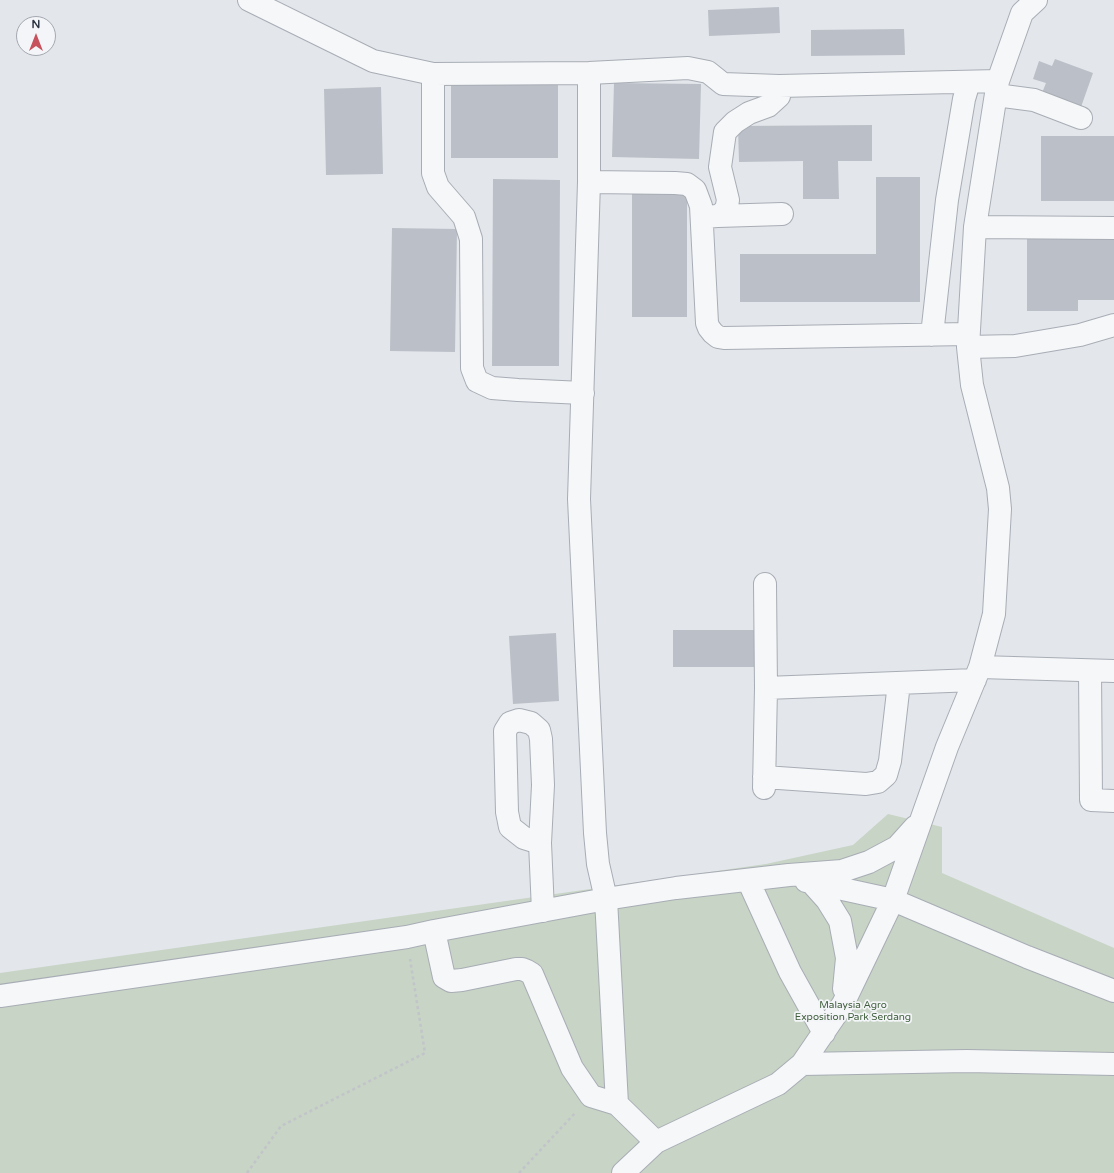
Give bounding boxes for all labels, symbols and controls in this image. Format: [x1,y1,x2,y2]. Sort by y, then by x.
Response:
north arrow [16,16,56,56]
text: N [32,18,40,31]
park label: Malaysia Agro Exposition Park Serdang [795,999,911,1022]

